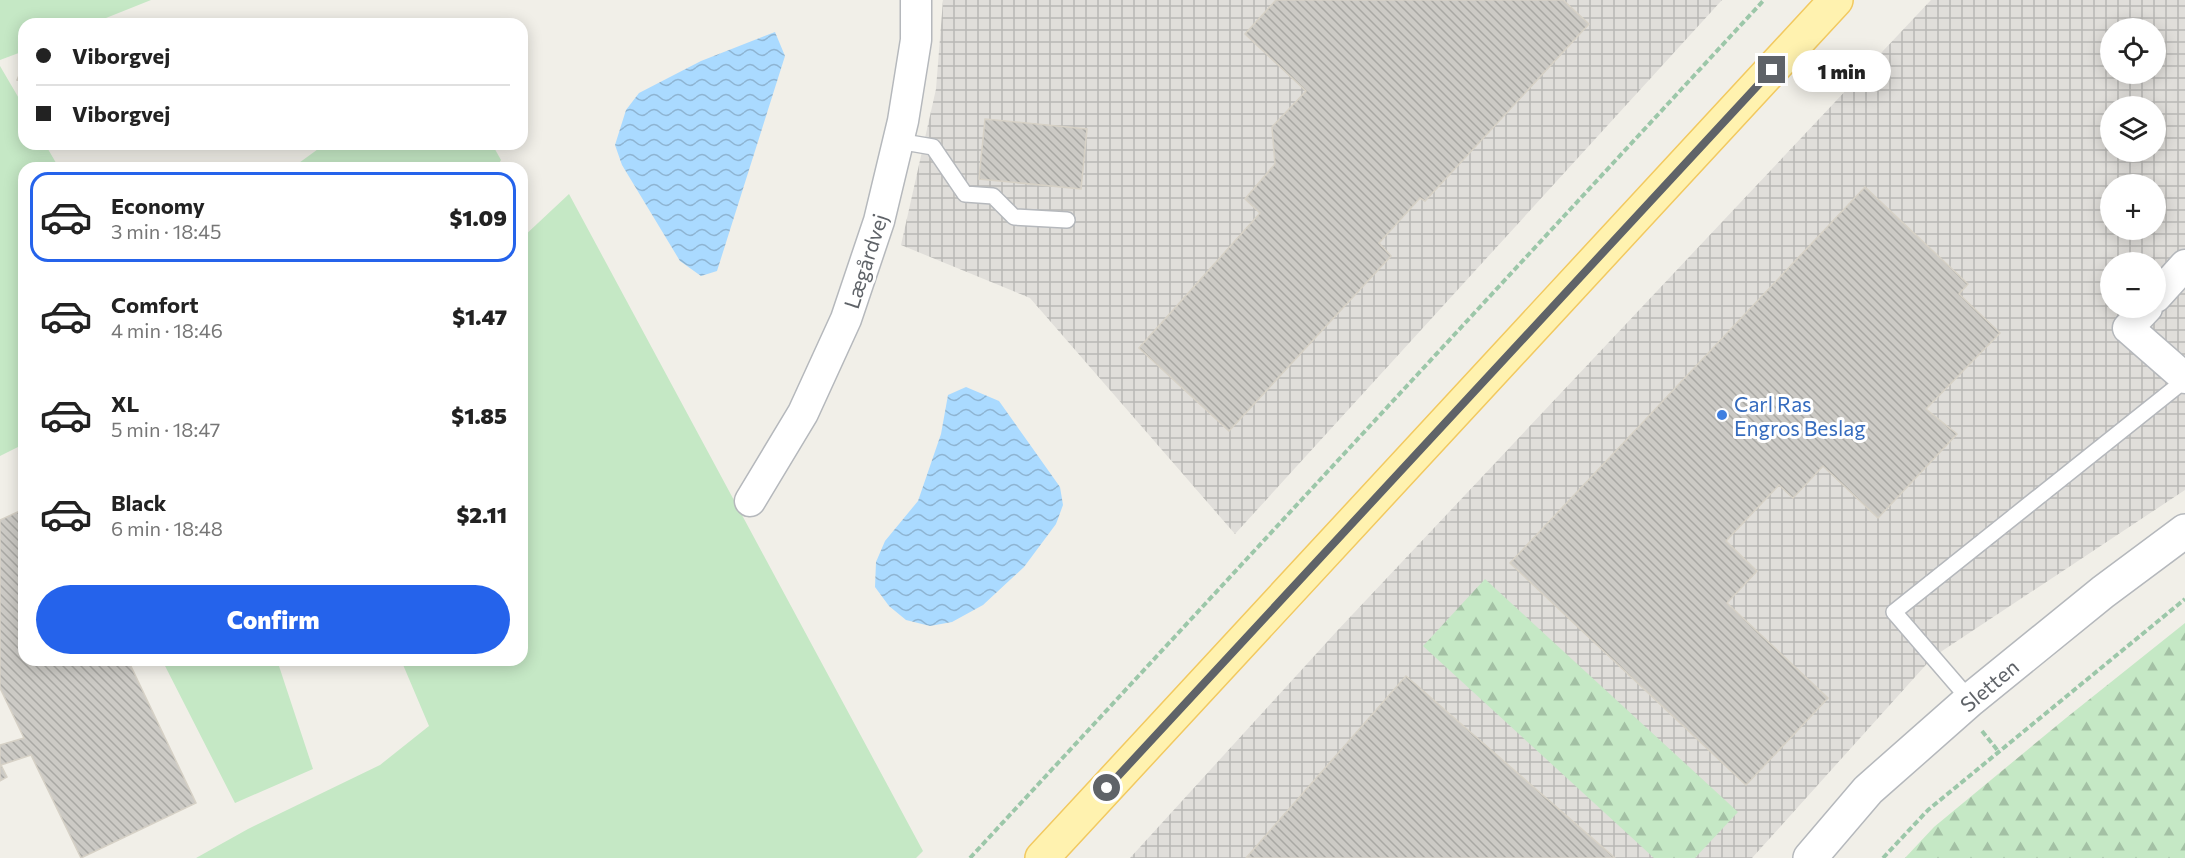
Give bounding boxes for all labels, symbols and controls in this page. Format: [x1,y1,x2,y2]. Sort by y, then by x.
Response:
map controls [2100,18,2166,318]
button: locate [2100,18,2166,84]
text: Viborgvej [72,42,170,69]
callout: 1 min [1793,49,1892,91]
route end [1758,56,1785,83]
text: 1 min [1817,59,1866,83]
button: layers [2100,96,2166,162]
text: Viborgvej [72,100,170,127]
button: + [2100,174,2166,240]
icon: car [39,190,93,244]
text: Economy [111,192,205,219]
text: $1.09 [450,204,507,231]
street label: Lægårdvej [838,210,892,312]
text: 3 min · 18:45 [111,219,222,243]
button: − [2100,252,2166,318]
icon: car [39,289,93,343]
text: Comfort [111,291,199,318]
text: $1.47 [452,303,507,330]
text: 4 min · 18:46 [111,318,223,342]
icon: car [39,388,93,442]
text: XL [111,390,139,417]
place label: Carl Ras Engros Beslag [1734,391,1866,440]
text: $1.85 [451,402,507,429]
marker: Carl Ras Engros Beslag [1715,408,1729,422]
text: 5 min · 18:47 [111,417,220,441]
icon: car [39,487,93,541]
text: Black [111,489,166,516]
text: $2.11 [456,501,507,528]
text: 6 min · 18:48 [111,516,223,540]
button: Confirm [36,585,510,654]
street label: Sletten [1955,653,2023,717]
route start [1093,774,1120,801]

